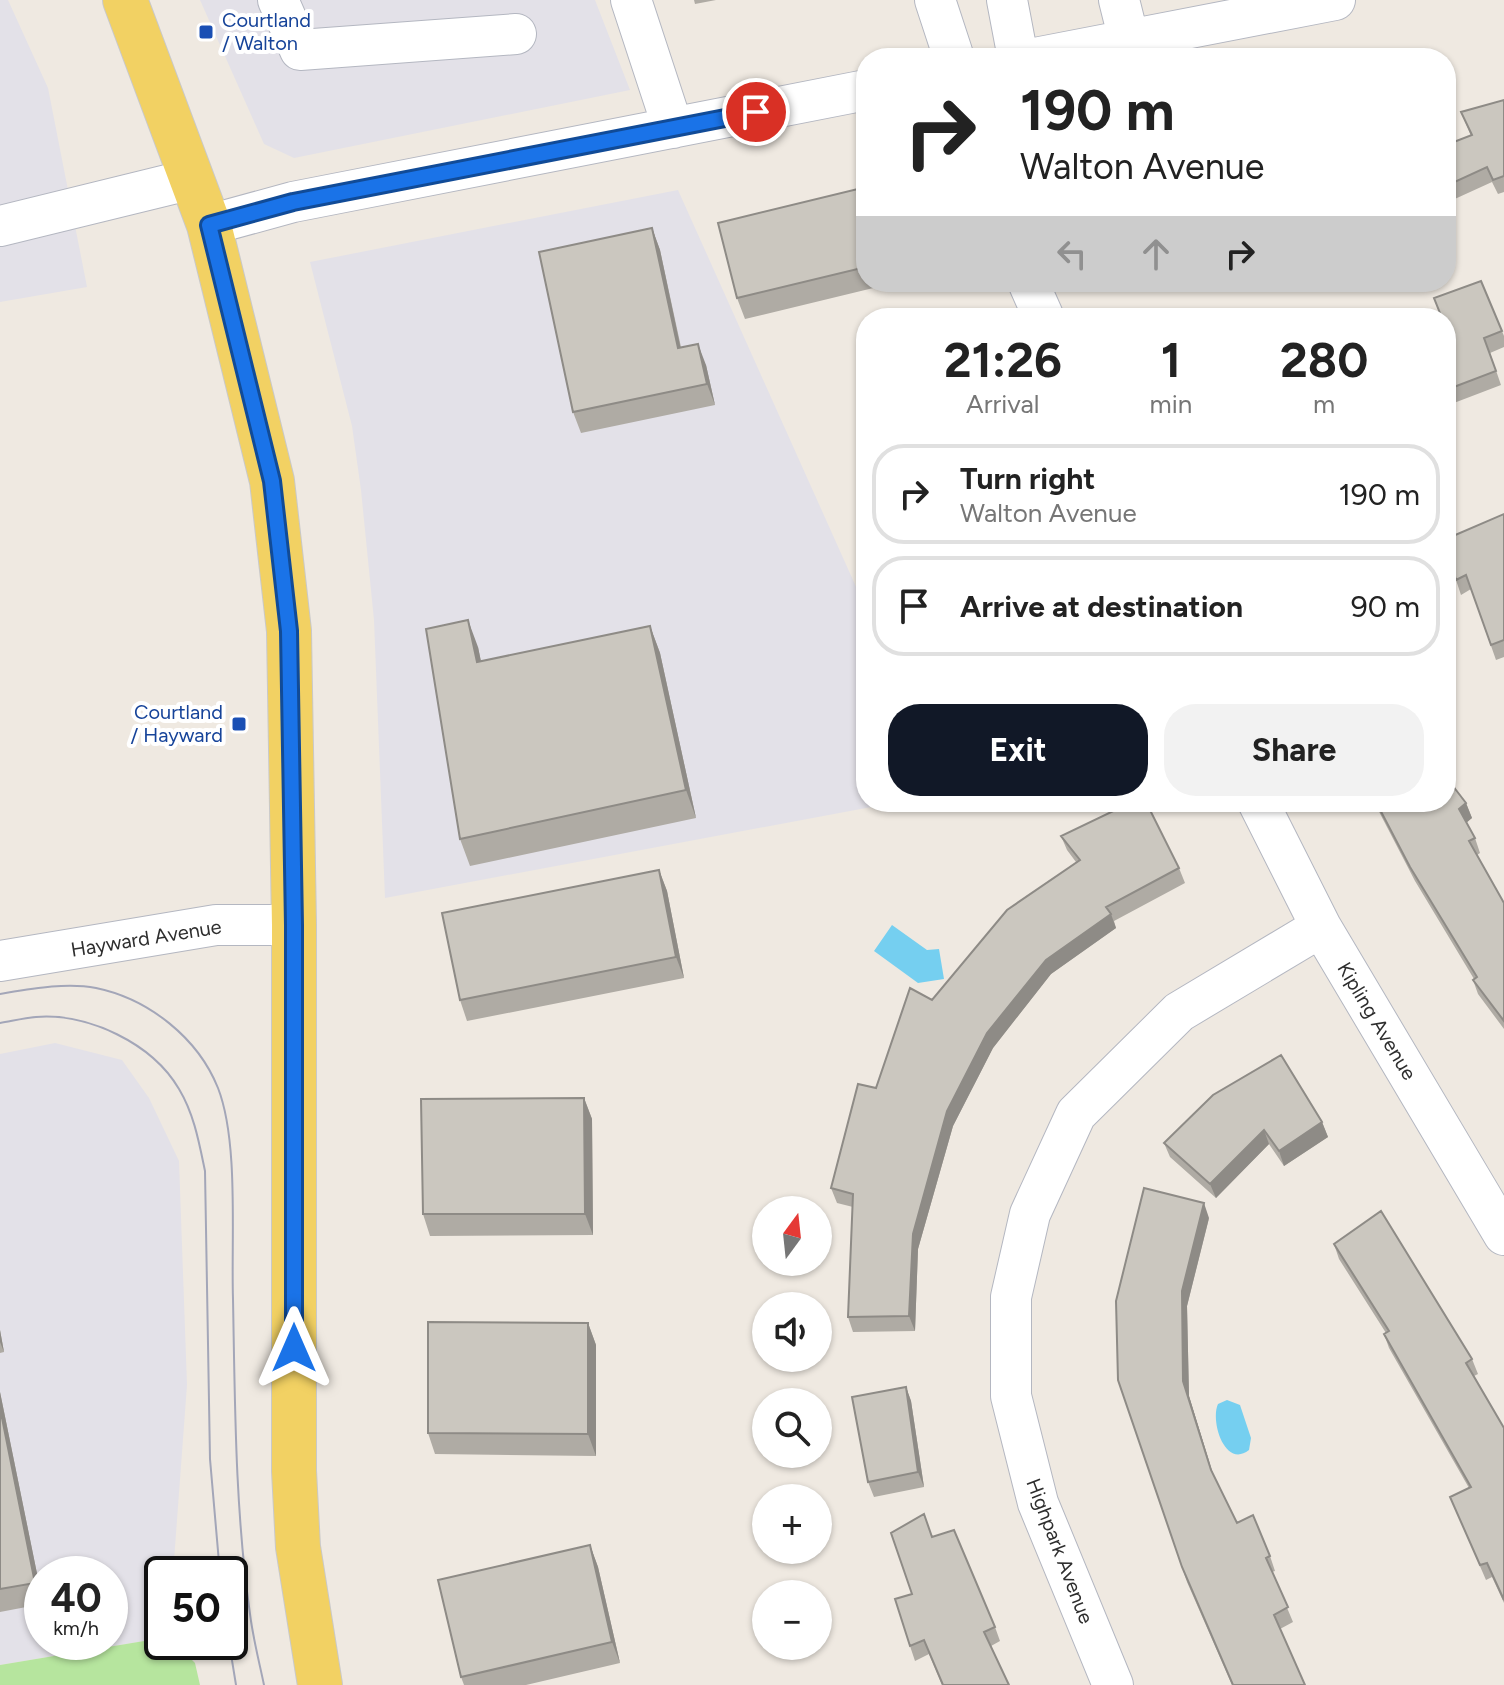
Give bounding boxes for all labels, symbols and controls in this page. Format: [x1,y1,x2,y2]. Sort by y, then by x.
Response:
place label: Courtland / Walton [222,8,311,55]
marker: Courtland / Walton [197,23,215,41]
text: 190 m [1020,77,1175,144]
pin [722,78,790,146]
icon: right [888,80,992,184]
icon: arrive [734,90,778,134]
text: Walton Avenue [1020,145,1265,188]
icon: left [1050,232,1094,276]
icon: ahead [1134,232,1178,276]
icon: right [1218,232,1262,276]
text: 21:26 [944,331,1062,389]
text: 1 [1161,331,1181,389]
text: 280 [1280,331,1368,389]
text: Arrival [966,388,1040,420]
text: min [1150,388,1192,420]
text: m [1313,388,1335,420]
text: Turn right [960,460,1095,497]
icon: right [892,472,936,516]
text: 190 m [1338,476,1420,513]
text: Walton Avenue [960,497,1137,529]
icon: arrive [892,584,936,628]
text: Arrive at destination [960,588,1243,625]
text: 90 m [1351,588,1420,625]
place label: Courtland / Hayward [131,700,223,747]
button: Exit [888,704,1148,796]
button: Share [1164,704,1424,796]
marker: Courtland / Hayward [230,715,248,733]
street label: Hayward Avenue [69,914,223,962]
street label: Kipling Avenue [1332,958,1422,1084]
north arrow [752,1196,832,1276]
map controls [752,1196,832,1660]
button: sound [752,1292,832,1372]
position arrow [252,1306,336,1390]
button: search [752,1388,832,1468]
street label: Highpark Avenue [1021,1475,1099,1627]
button: + [752,1484,832,1564]
speed limit sign: 50 [144,1556,248,1660]
text: 40 [50,1574,102,1622]
button: − [752,1580,832,1660]
text: km/h [53,1616,99,1640]

